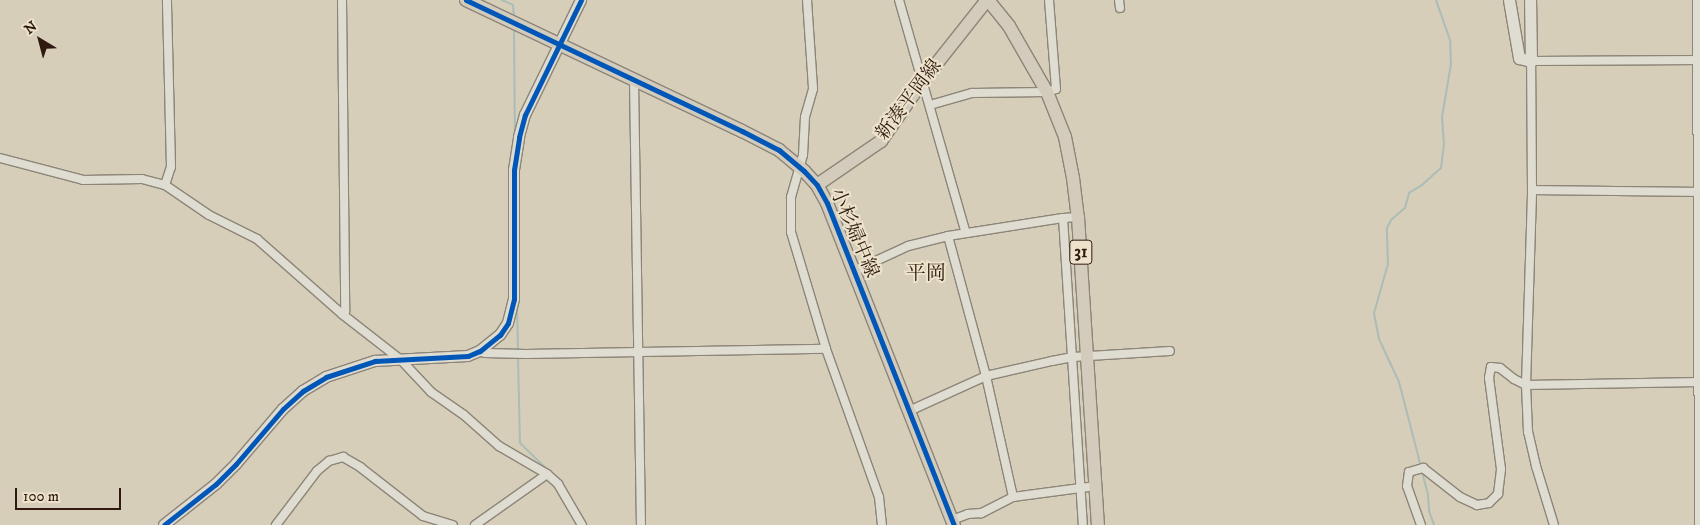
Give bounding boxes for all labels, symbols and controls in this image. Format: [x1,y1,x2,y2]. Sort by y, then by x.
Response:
north arrow [15,15,65,65]
text: N [21,17,41,39]
street label: 新湊平岡線 [871,55,947,145]
street label: 小杉婦中線 [825,185,883,281]
road number: 31 [1068,236,1094,268]
district label: 平岡 [906,261,946,285]
scale bar [18,478,124,510]
text: 100 m [23,487,59,506]

